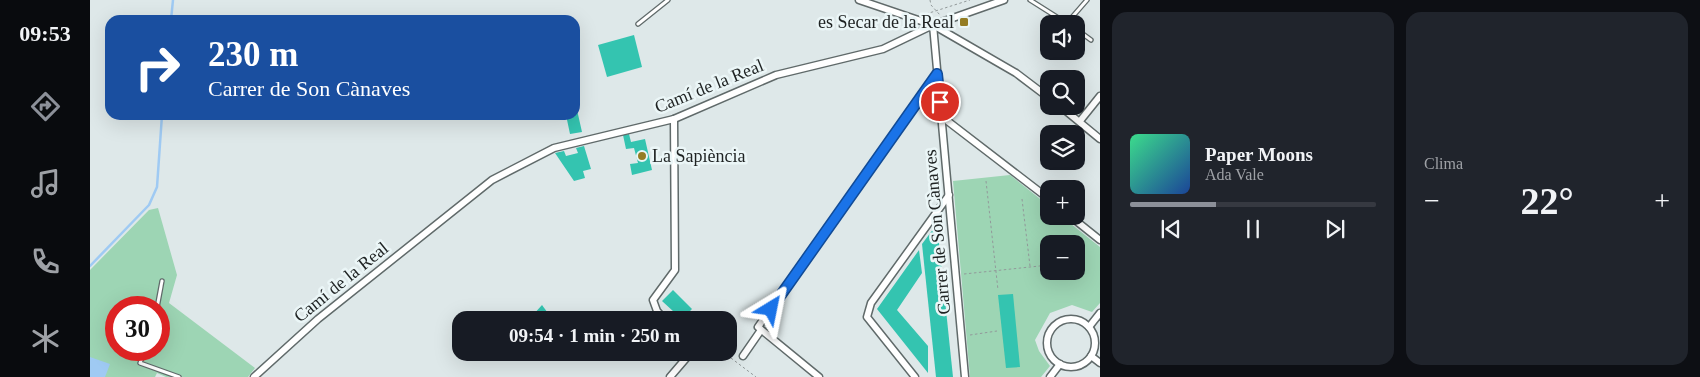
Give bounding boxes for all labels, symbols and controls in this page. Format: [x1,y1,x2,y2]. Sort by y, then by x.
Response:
place label: es Secar de la Real [818,12,954,32]
map controls [1040,15,1085,280]
button: sound [1040,15,1085,60]
marker: es Secar de la Real [958,16,970,28]
text: 09:53 [19,21,71,46]
icon: right [125,35,190,100]
text: 230 m [208,35,298,74]
street label: Camí de la Real [652,55,766,117]
button: search [1040,70,1085,115]
text: Carrer de Son Cànaves [208,76,410,101]
pin [919,81,961,123]
icon: arrive [926,88,954,116]
icon: directions [28,89,63,124]
button: layers [1040,125,1085,170]
text: Paper Moons [1205,144,1313,165]
place label: La Sapiència [652,146,745,166]
street label: Carrer de Son Cànaves [920,149,954,315]
marker: La Sapiència [636,150,648,162]
text: Clima [1424,155,1463,172]
icon: music [28,166,63,201]
text: Ada Vale [1205,166,1264,183]
button: + [1040,180,1085,225]
text: 22° [1520,180,1574,222]
text: − [1424,185,1440,216]
text: + [1654,185,1670,216]
icon: previous [1157,215,1185,243]
icon: pause [1239,215,1267,243]
icon: next [1321,215,1349,243]
button: − [1040,235,1085,280]
street label: Camí de la Real [290,238,392,326]
icon: phone [28,244,63,279]
position arrow [744,282,796,334]
speed limit sign: 30 [105,296,170,361]
icon: climate [28,321,63,356]
text: 09:54 · 1 min · 250 m [509,325,680,346]

